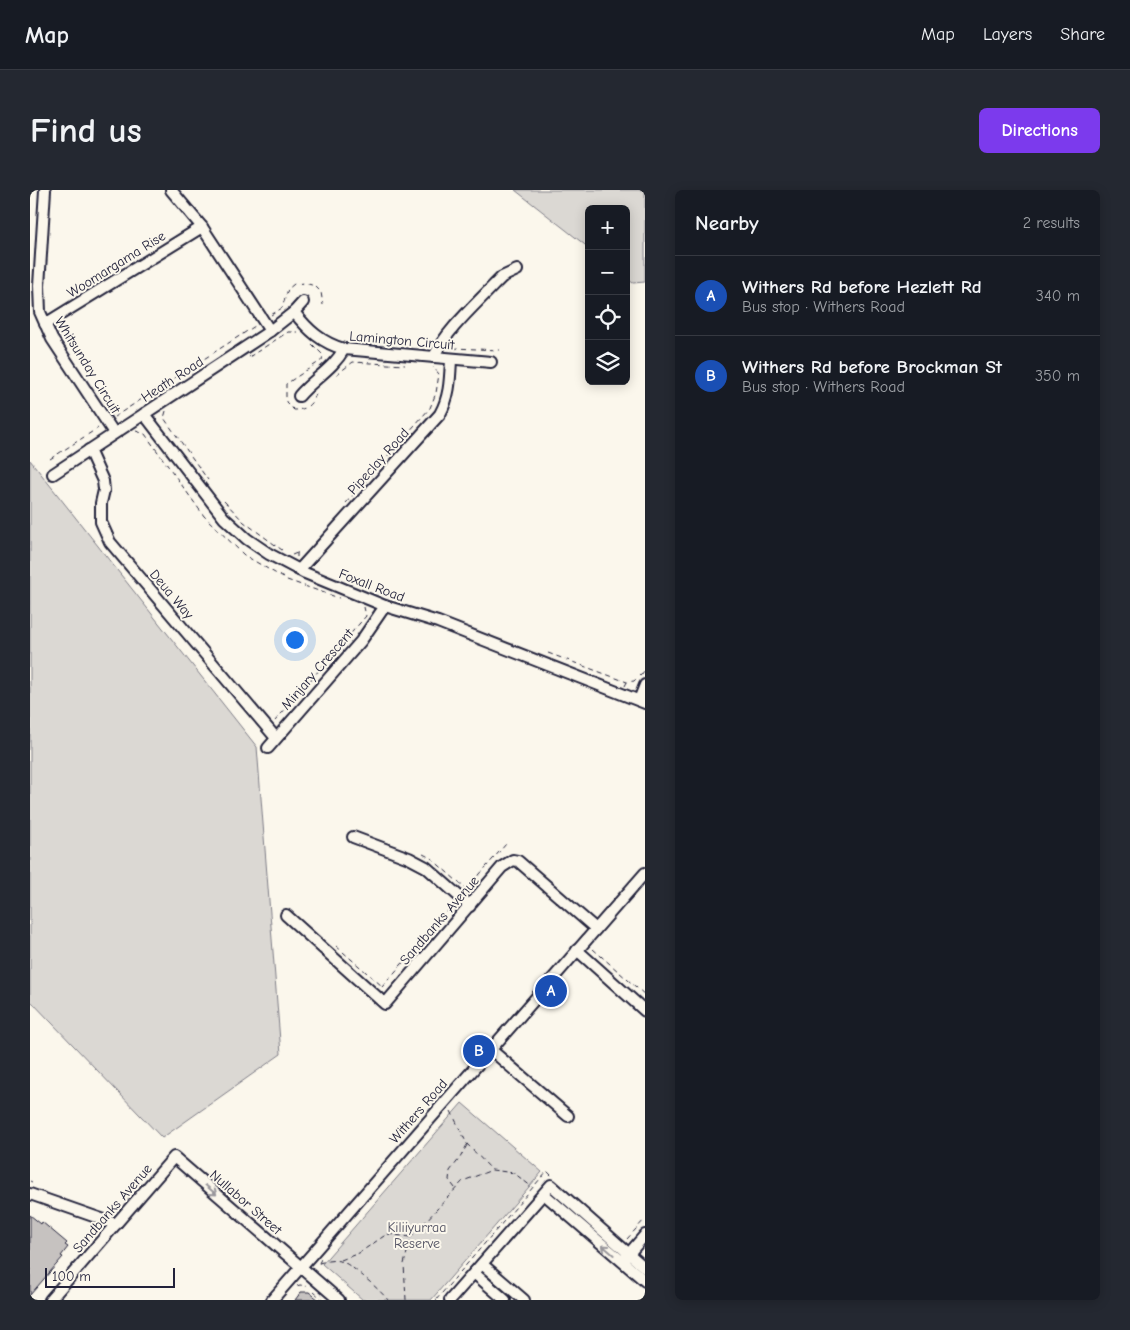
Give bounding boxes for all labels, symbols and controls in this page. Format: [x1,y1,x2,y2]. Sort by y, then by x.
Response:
text: Map [25,21,69,49]
text: Map [921,24,955,45]
text: Layers [983,24,1032,45]
text: Share [1060,24,1105,45]
button: Directions [979,108,1100,153]
text: Find us [30,110,142,151]
map controls [585,205,630,385]
button: + [585,205,630,250]
text: Nearby [695,211,759,235]
text: 2 results [1023,214,1080,232]
street label: Woomargama Rise [64,227,169,302]
button: − [585,250,630,295]
text: Withers Rd before Hezlett Rd [742,276,982,298]
text: A [707,287,715,305]
text: 340 m [1036,287,1080,305]
button: locate [585,295,630,340]
text: Bus stop · Withers Road [742,298,905,316]
street label: Whitsunday Circuit [51,314,125,418]
street label: Lamington Circuit [349,327,456,354]
button: layers [585,340,630,385]
street label: Heath Road [138,353,207,406]
text: Withers Rd before Brockman St [742,356,1002,378]
text: B [706,367,716,385]
text: 350 m [1035,367,1080,385]
text: Bus stop · Withers Road [742,378,905,396]
street label: Pipeclay Road [344,425,413,498]
street label: Foxall Road [337,565,407,606]
street label: Deua Way [146,566,198,623]
street label: Minjary Crescent [278,625,358,713]
your location [282,627,308,653]
street label: Sandbanks Avenue [396,872,483,968]
pin: A [535,972,567,1010]
pin: B [463,1032,495,1070]
street label: Withers Road [386,1076,451,1147]
street label: Sandbanks Avenue [69,1160,156,1256]
street label: Nullabor Street [206,1166,286,1239]
one-way arrow [205,1184,218,1195]
park label: Kiliiyurraa Reserve [387,1219,447,1252]
one-way arrow [602,1244,615,1255]
scale bar [45,1265,175,1288]
text: 100 m [52,1268,91,1285]

